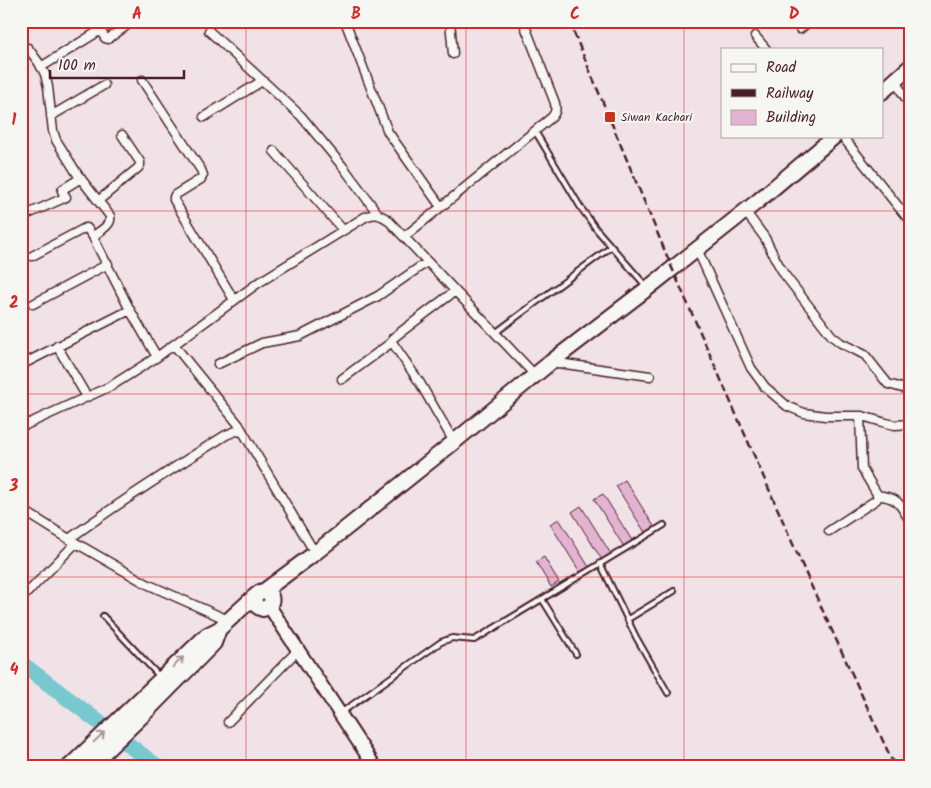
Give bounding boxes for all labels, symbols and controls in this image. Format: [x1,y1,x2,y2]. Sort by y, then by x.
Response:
text: A [132,2,142,27]
text: B [351,2,361,27]
text: C [570,2,580,27]
text: D [789,2,800,27]
scale bar [50,48,184,80]
legend [721,48,884,138]
text: 100 m [58,54,96,78]
text: Road [766,56,797,80]
text: Railway [766,82,814,106]
text: Building [766,106,816,130]
text: 1 [12,108,17,133]
place label: Siwan Kachari [621,108,693,127]
marker: Siwan Kachari [603,110,617,124]
text: 2 [9,291,19,316]
text: 3 [9,474,19,499]
one-way arrow [172,656,185,668]
text: 4 [10,658,19,683]
one-way arrow [93,731,106,743]

